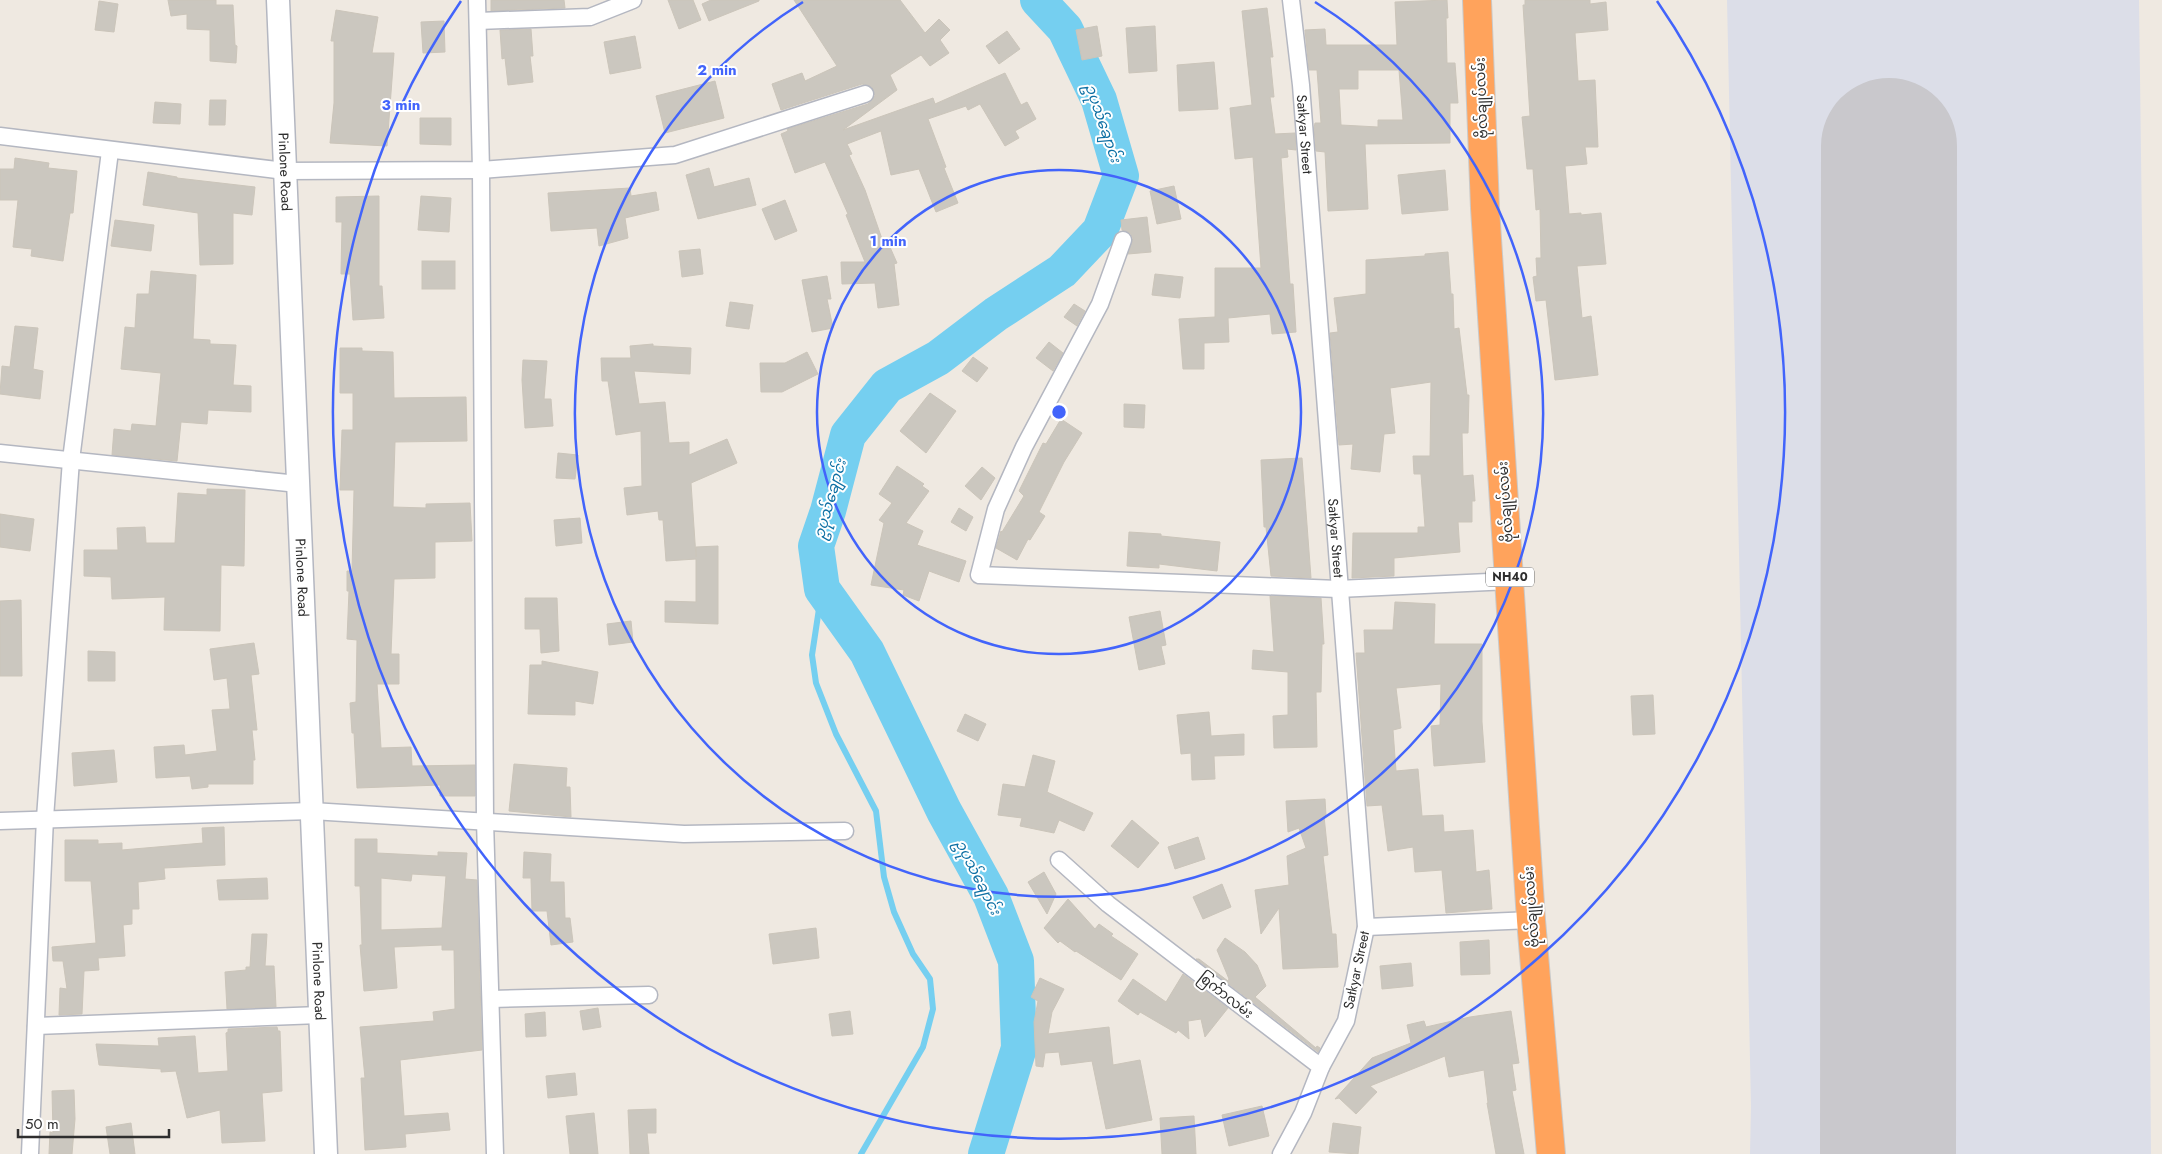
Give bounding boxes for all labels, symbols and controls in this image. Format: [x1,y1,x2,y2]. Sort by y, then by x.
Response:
street label: ဗိုလ်ချုပ်လမ်း [1470,57,1494,139]
text: 2 min [697,59,737,81]
water label: ဥပုသ်ချောင်း [1078,81,1127,166]
text: 3 min [382,94,420,116]
street label: Satkyar Street [1292,94,1318,175]
street label: Pinlone Road [274,132,297,212]
text: 1 min [869,230,907,252]
centre of rings [1050,403,1068,421]
water label: ဥပုသ်ချောင်း [808,456,853,542]
street label: ဗိုလ်ချုပ်လမ်း [1492,461,1520,543]
street label: Satkyar Street [1323,498,1349,579]
street label: Pinlone Road [290,538,314,617]
road number: NH40 [1486,568,1534,586]
water label: ဥပုသ်ချောင်း [949,835,1007,920]
street label: ဗိုလ်ချုပ်လမ်း [1518,866,1546,948]
street label: Satkyar Street [1338,928,1374,1011]
street label: Pinlone Road [307,941,330,1021]
street label: စြက်ာလမ်း [1193,967,1258,1024]
scale bar [18,1106,169,1138]
text: 50 m [25,1113,59,1135]

